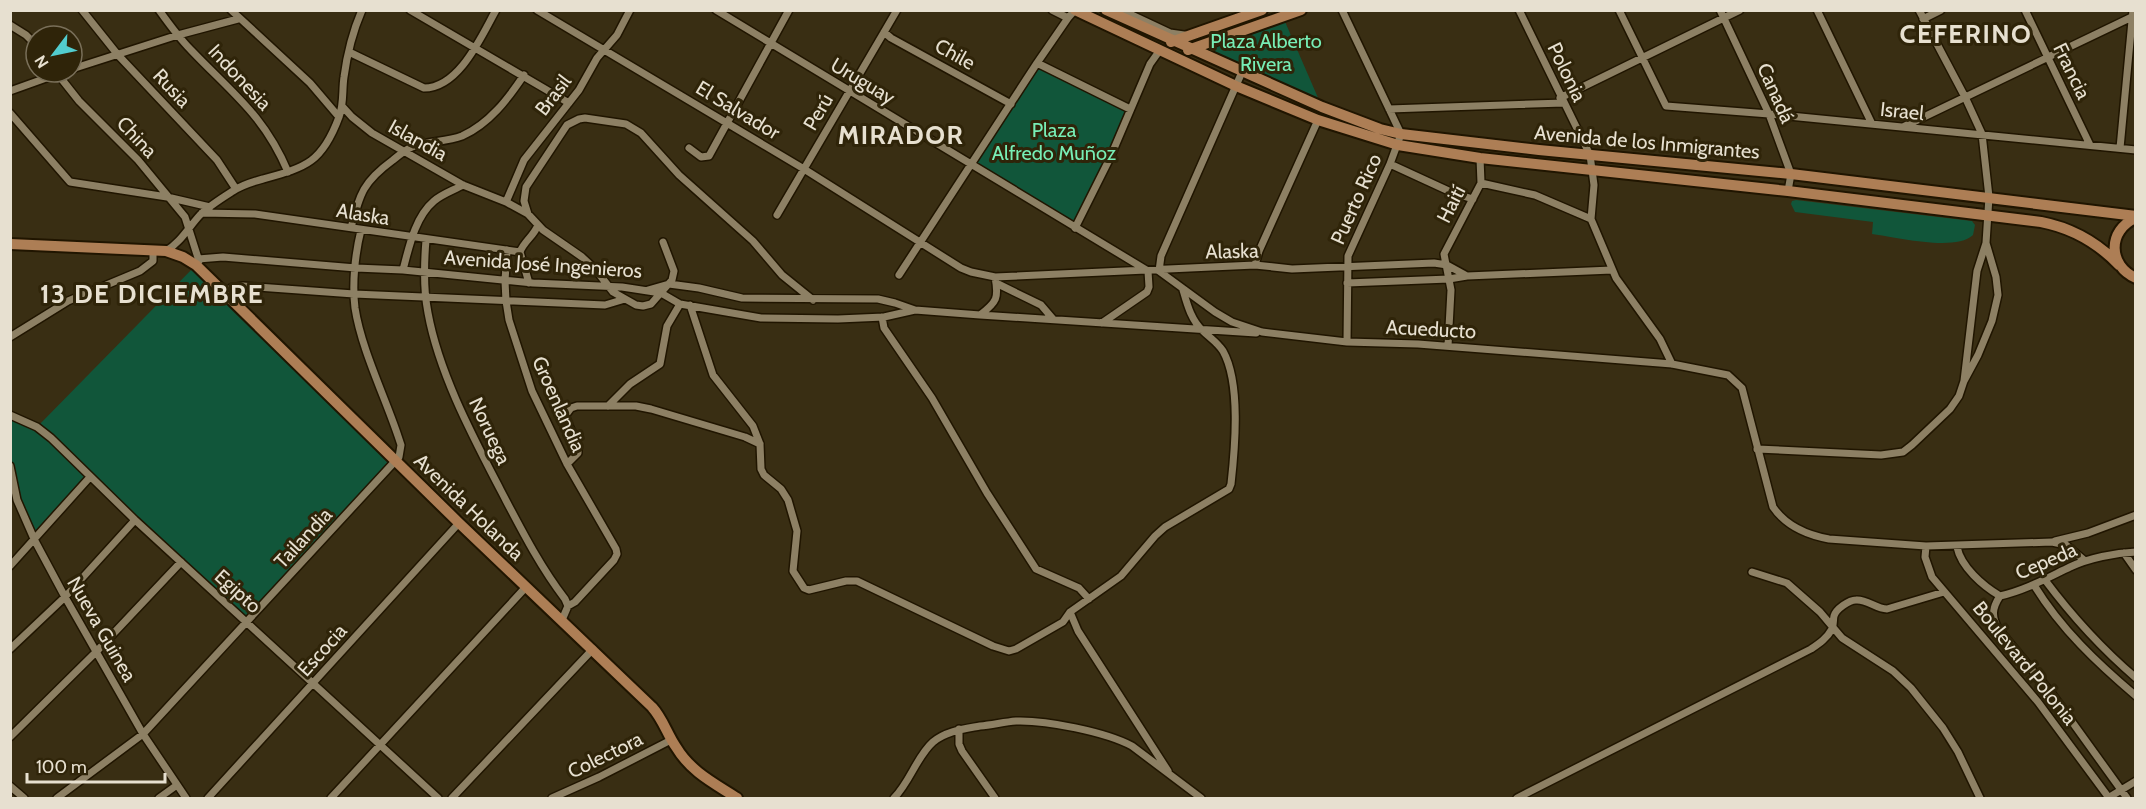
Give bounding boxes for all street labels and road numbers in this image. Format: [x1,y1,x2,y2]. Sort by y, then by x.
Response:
street label: Chile [931,33,979,75]
street label: Indonesia [203,39,277,115]
street label: Polonia [1542,39,1592,106]
street label: Francia [2048,39,2096,103]
street label: Uruguay [827,53,899,109]
street label: Canadá [1752,59,1800,127]
street label: Rusia [148,64,196,113]
street label: Brasil [530,70,576,120]
street label: El Salvador [692,76,785,145]
street label: Perú [798,89,838,135]
street label: Israel [1879,97,1925,125]
street label: China [112,111,162,163]
street label: Islandia [384,114,452,166]
street label: Avenida de los Inmigrantes [1533,120,1761,164]
street label: Puerto Rico [1325,150,1387,248]
street label: Haití [1432,181,1470,227]
street label: Alaska [335,198,392,230]
street label: Alaska [1205,239,1259,263]
street label: Avenida José Ingenieros [443,245,643,283]
street label: Acueducto [1385,315,1477,343]
street label: Groenlandia [527,352,591,456]
street label: Noruega [464,394,516,469]
street label: Avenida Holanda [409,449,529,566]
street label: Tailandia [269,503,337,573]
street label: Cepeda [2012,537,2081,585]
street label: Egipto [210,564,266,618]
street label: Nueva Guinea [62,572,142,686]
street label: Boulevard Polonia [1968,596,2082,730]
street label: Escocia [292,619,352,681]
street label: Colectora [564,726,647,783]

